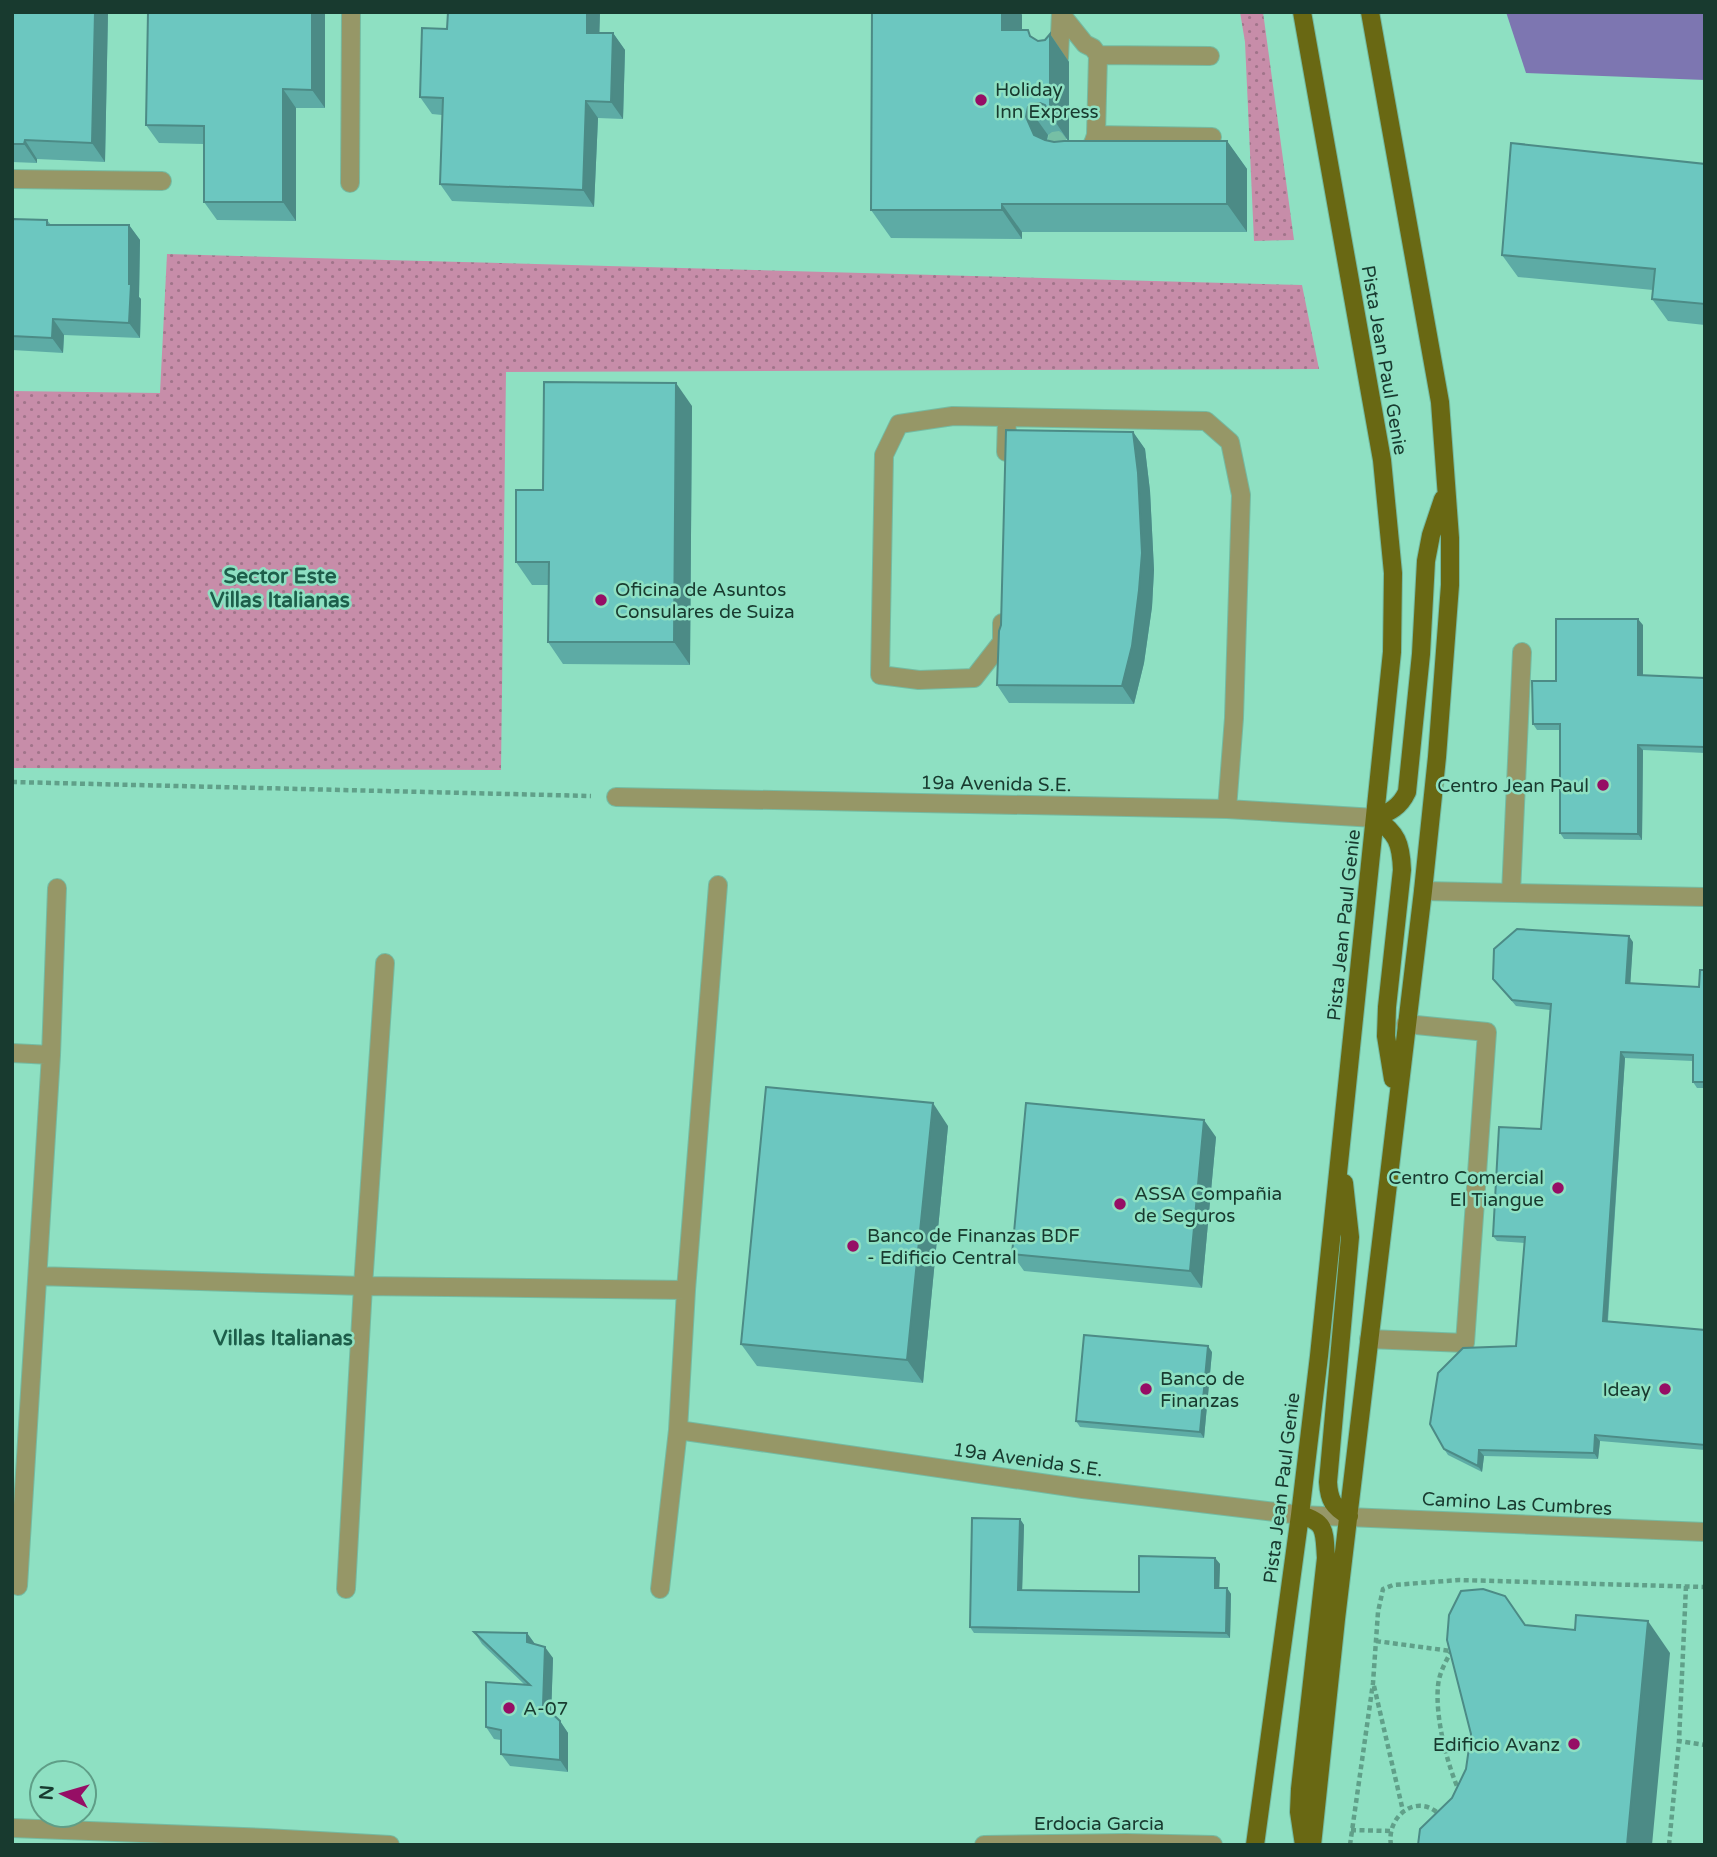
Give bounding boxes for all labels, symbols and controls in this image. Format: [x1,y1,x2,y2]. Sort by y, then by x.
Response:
place label: Holiday Inn Express [995,79,1099,123]
marker: Holiday Inn Express [973,92,989,108]
street label: Pista Jean Paul Genie [1356,264,1412,457]
district label: Sector Este Villas Italianas [210,564,350,613]
place label: Oficina de Asuntos Consulares de Suiza [615,579,795,623]
marker: Oficina de Asuntos Consulares de Suiza [593,592,609,608]
street label: 19a Avenida S.E. [920,772,1072,796]
place label: Centro Jean Paul [1437,775,1589,797]
marker: Centro Jean Paul [1595,777,1611,793]
street label: Pista Jean Paul Genie [1323,828,1365,1022]
place label: Centro Comercial El Tiangue [1388,1167,1544,1211]
marker: Centro Comercial El Tiangue [1550,1180,1566,1196]
place label: ASSA Compañia de Seguros [1134,1183,1282,1227]
marker: ASSA Compañia de Seguros [1112,1196,1128,1212]
place label: Banco de Finanzas BDF - Edificio Central [867,1225,1080,1269]
marker: Banco de Finanzas BDF - Edificio Central [845,1238,861,1254]
district label: Villas Italianas [213,1326,353,1351]
place label: Banco de Finanzas [1160,1368,1245,1412]
place label: Ideay [1602,1379,1651,1401]
marker: Banco de Finanzas [1138,1381,1154,1397]
marker: Ideay [1657,1381,1673,1397]
street label: Pista Jean Paul Genie [1259,1391,1305,1585]
street label: 19a Avenida S.E. [951,1439,1104,1481]
street label: Camino Las Cumbres [1421,1488,1613,1520]
place label: A-07 [523,1698,569,1720]
marker: A-07 [501,1700,517,1716]
place label: Edificio Avanz [1433,1734,1560,1756]
marker: Edificio Avanz [1566,1736,1582,1752]
north arrow [28,1759,98,1829]
text: N [35,1784,59,1801]
street label: Erdocia Garcia [1034,1813,1164,1835]

